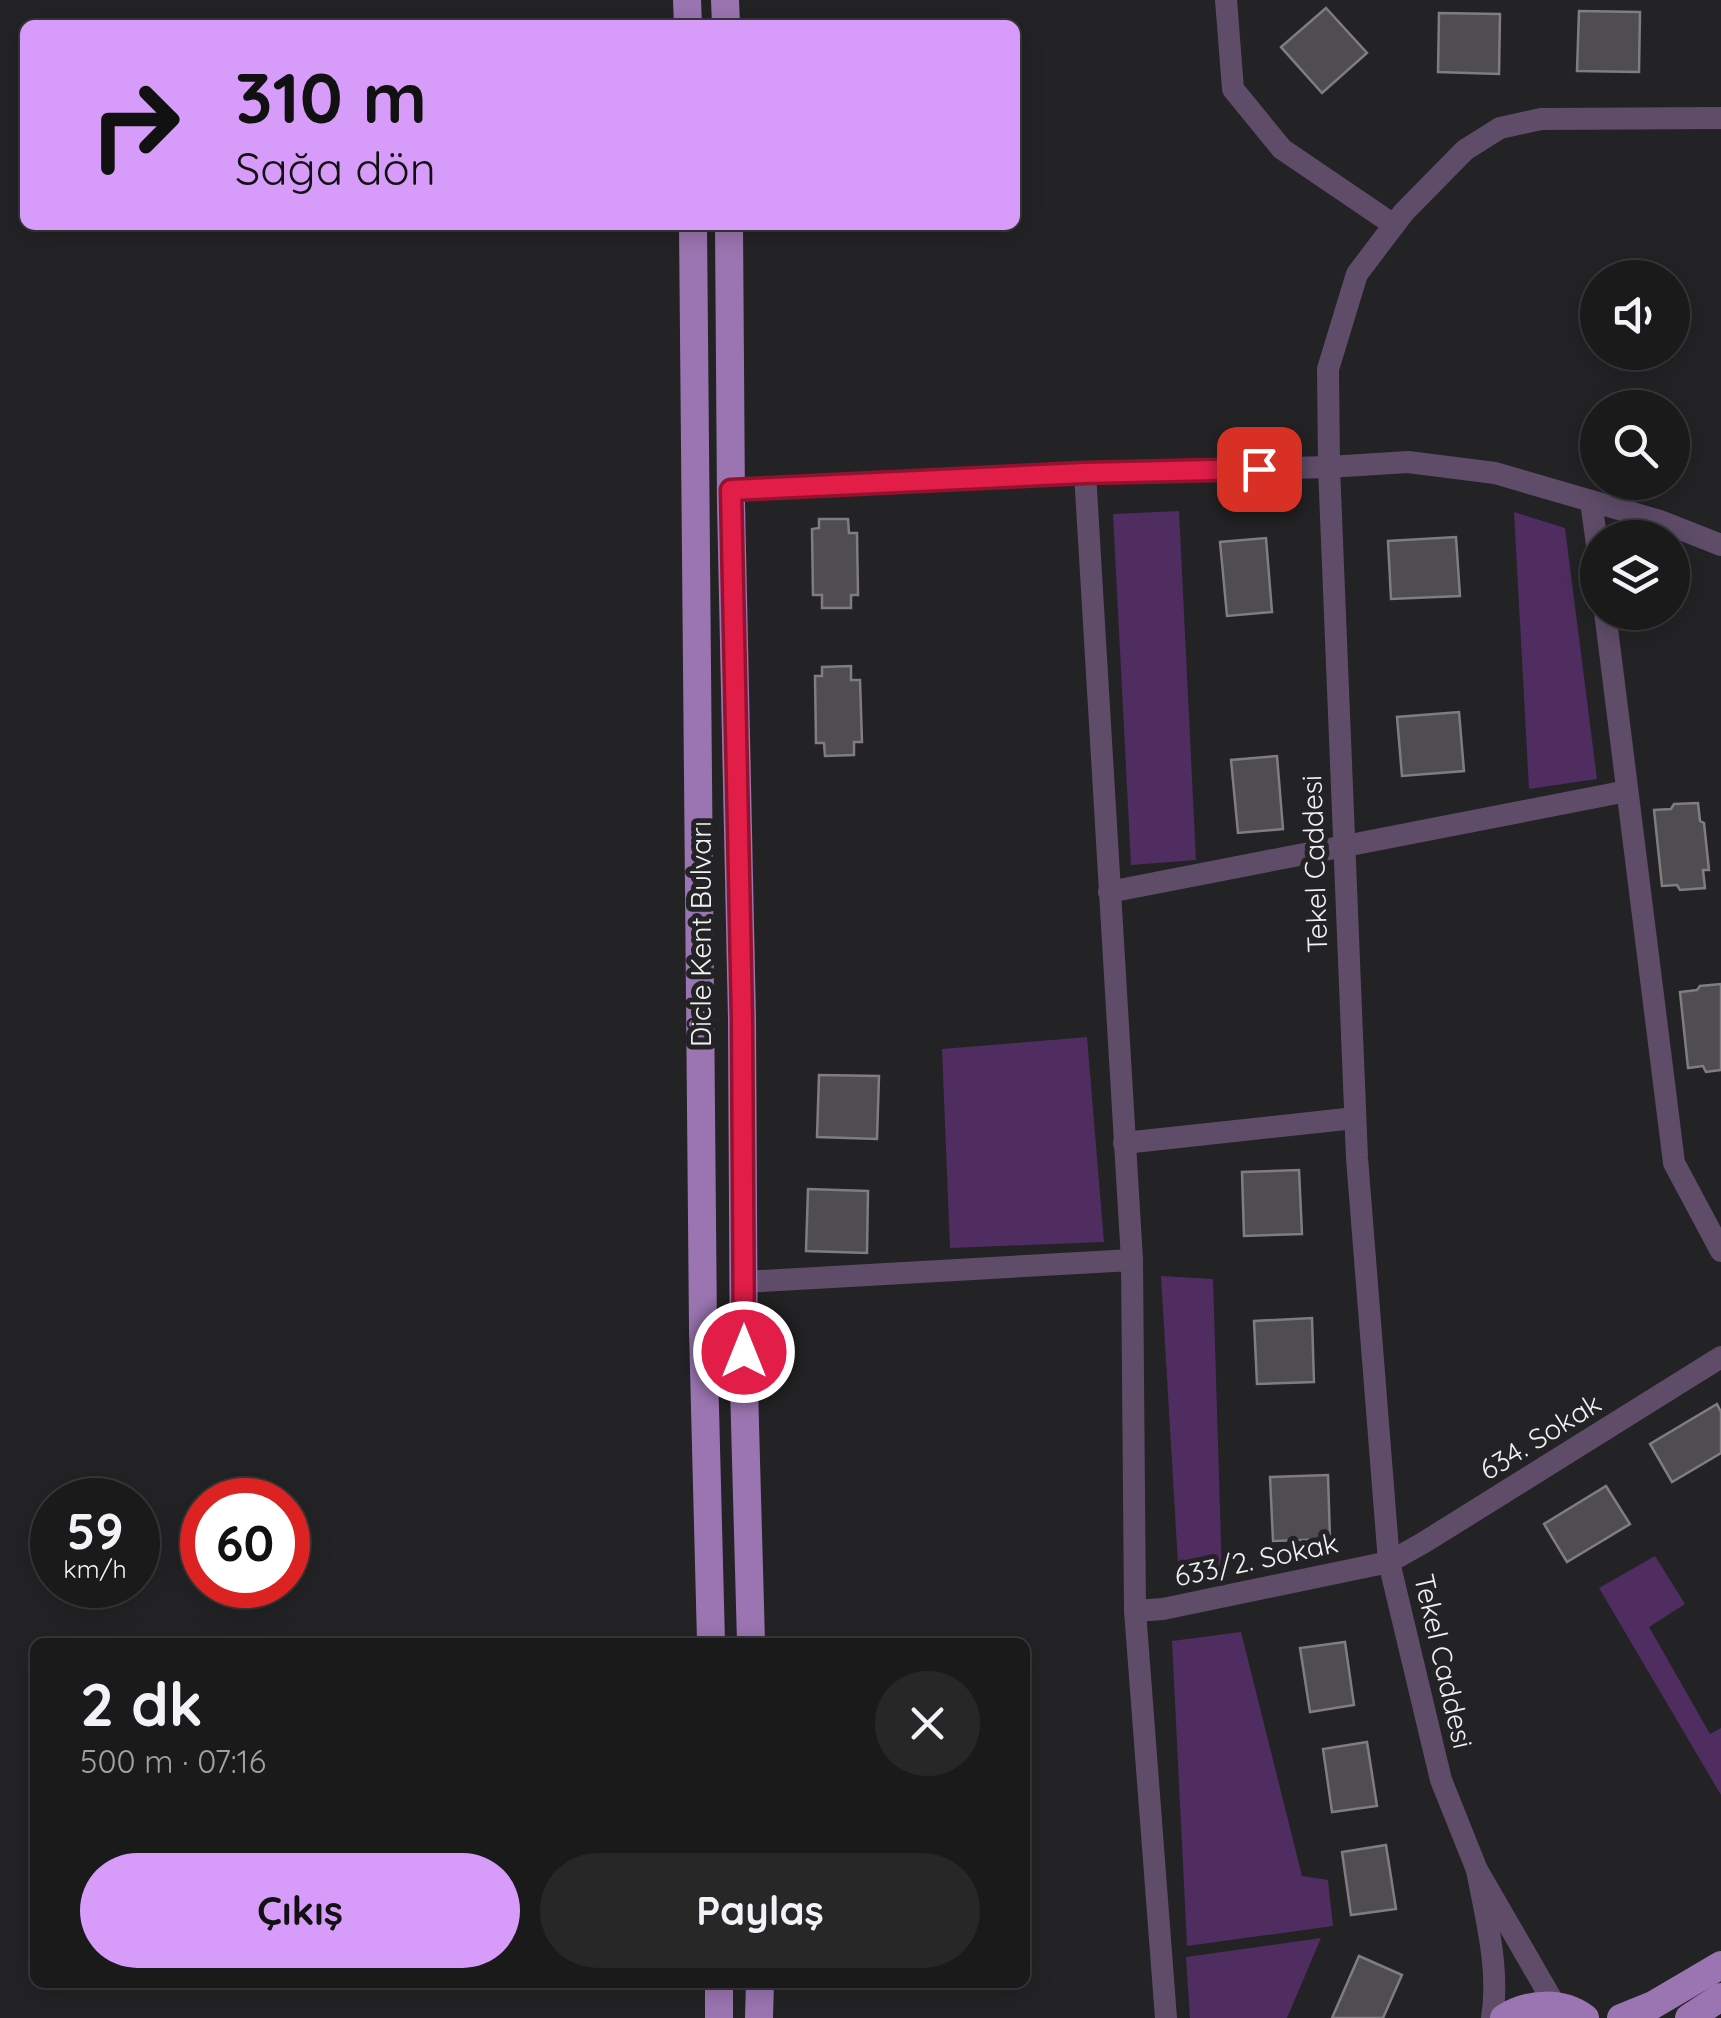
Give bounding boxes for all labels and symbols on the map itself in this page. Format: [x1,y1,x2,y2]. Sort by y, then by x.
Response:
pin [1217,427,1302,512]
street label: Tekel Caddesi [1293,775,1335,953]
street label: Dicle Kent Bulvarı [683,821,718,1047]
position arrow [692,1300,796,1404]
street label: 634. Sokak [1473,1385,1607,1487]
speed limit sign: 60 [180,1478,310,1608]
street label: 633/2. Sokak [1171,1525,1341,1593]
street label: Tekel Caddesi [1407,1570,1481,1752]

